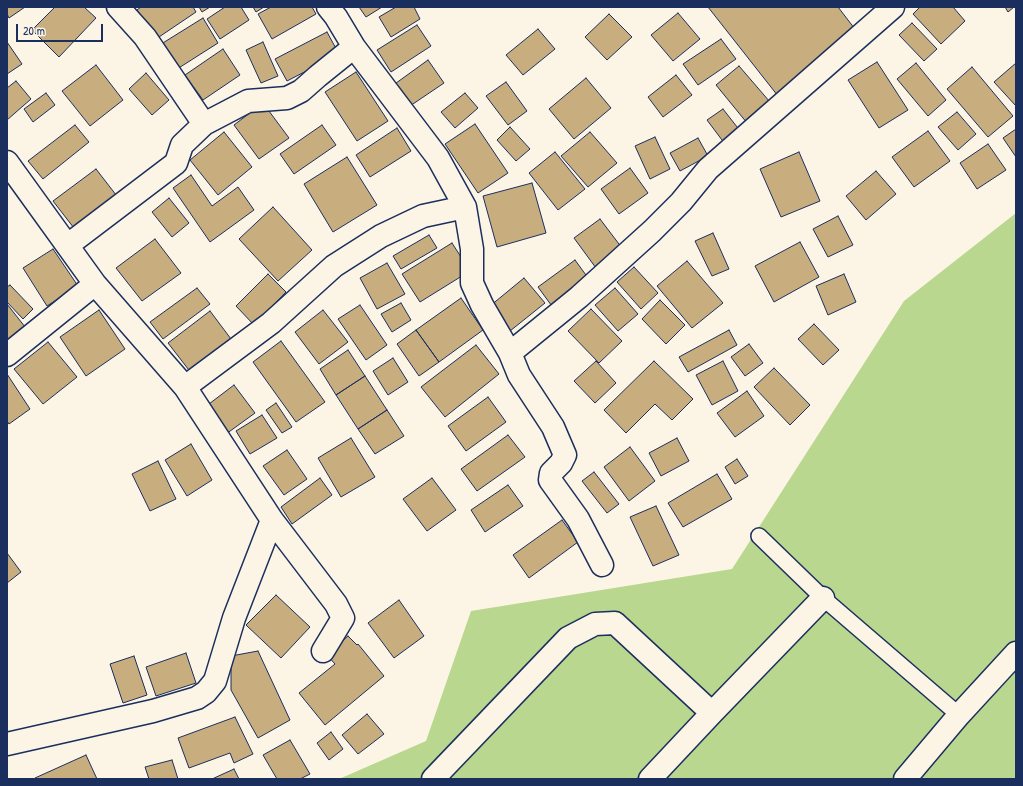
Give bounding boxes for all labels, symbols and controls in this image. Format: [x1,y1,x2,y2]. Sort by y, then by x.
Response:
scale bar [18,16,105,42]
text: 20 m [23,22,45,39]

